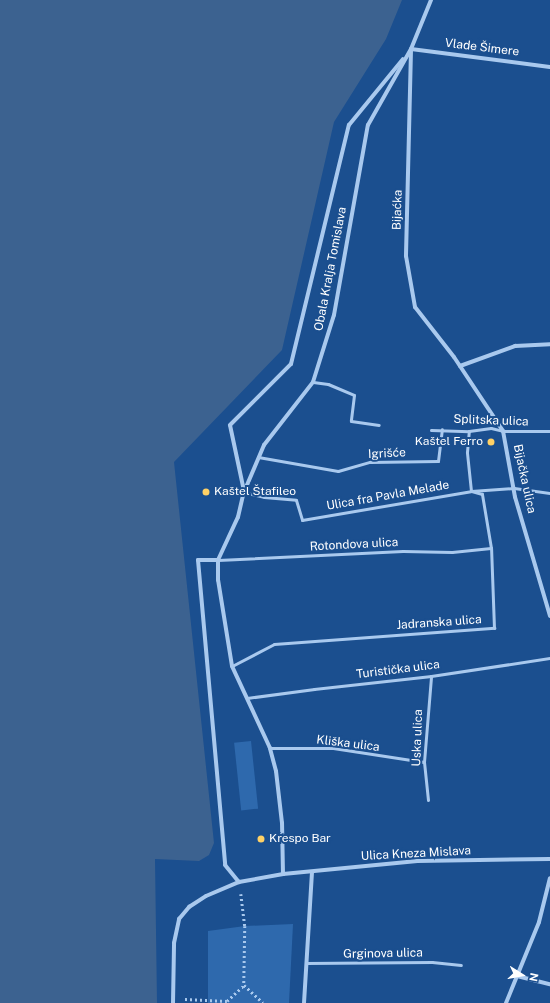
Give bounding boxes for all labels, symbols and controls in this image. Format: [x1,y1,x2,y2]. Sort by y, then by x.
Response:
street label: Vlade Šimere [444,36,520,60]
street label: Bijaćka [390,189,406,231]
street label: Obala Kralja Tomislava [312,206,350,332]
street label: Splitska ulica [453,412,529,430]
place label: Kaštel Ferro [415,435,483,449]
marker: Kaštel Ferro [486,437,496,447]
street label: Bijačka ulica [510,443,538,515]
street label: Igrišće [368,446,406,462]
street label: Ulica fra Pavla Melade [326,478,450,514]
place label: Kaštel Štafileo [214,485,296,499]
marker: Kaštel Štafileo [201,487,211,497]
street label: Rotondova ulica [309,535,399,555]
street label: Jadranska ulica [396,613,482,633]
street label: Turistička ulica [355,658,441,682]
street label: Uska ulica [410,709,426,767]
street label: Kliška ulica [316,733,380,755]
place label: Krespo Bar [269,832,331,846]
marker: Krespo Bar [256,834,266,844]
street label: Ulica Kneza Mislava [361,844,471,864]
street label: Grginova ulica [343,946,423,962]
north arrow [502,955,542,995]
text: N [527,972,540,983]

